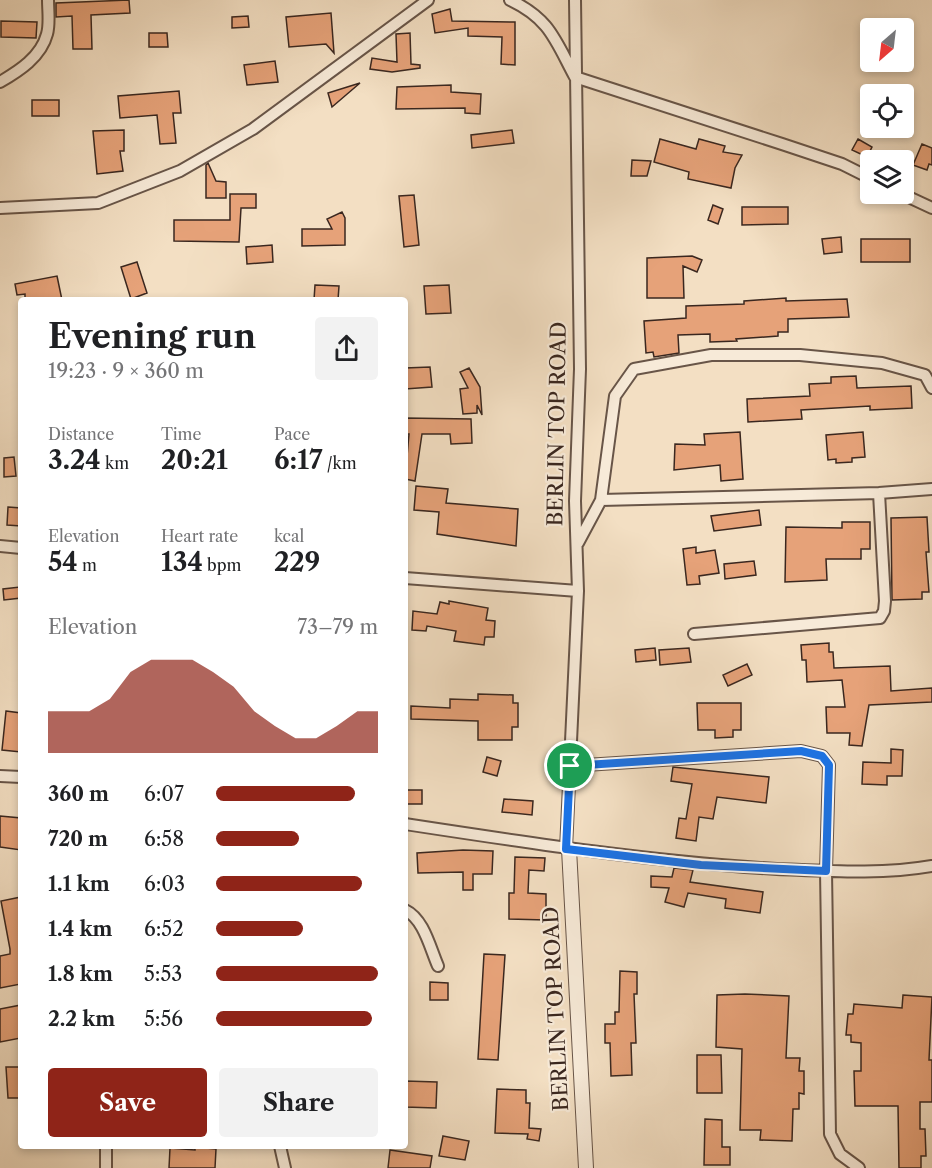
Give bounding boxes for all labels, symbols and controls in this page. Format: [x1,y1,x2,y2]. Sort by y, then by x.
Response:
north arrow [860,18,914,72]
map controls [860,18,914,204]
button: locate [860,84,914,138]
button: layers [860,150,914,204]
text: Evening run [48,316,256,357]
button: share [315,317,378,380]
street label: BERLIN TOP ROAD [542,321,571,527]
text: 19:23 · 9 × 360 m [48,359,204,383]
text: Distance [48,424,114,444]
text: Time [161,424,201,444]
text: Pace [274,424,310,444]
text: 3.24 [48,444,101,476]
text: 20:21 [161,444,228,476]
text: 6:17 [274,444,323,476]
text: km [101,453,129,473]
text: /km [323,453,357,473]
text: Elevation [48,526,119,546]
text: Heart rate [161,526,238,546]
text: kcal [274,526,304,546]
text: 54 [48,546,78,578]
text: 134 [161,546,203,578]
text: 229 [274,546,320,578]
text: m [78,555,97,575]
text: bpm [203,555,241,575]
text: Elevation [48,615,137,639]
text: 73–79 m [297,615,378,639]
pin [544,740,595,791]
icon: arrive [553,749,586,782]
text: 360 m [48,782,109,806]
text: 6:07 [144,782,184,806]
text: 720 m [48,827,108,851]
text: 6:58 [144,827,184,851]
text: 1.1 km [48,872,110,896]
text: 6:03 [144,872,185,896]
street label: BERLIN TOP ROAD [538,906,573,1112]
text: 1.4 km [48,917,113,941]
text: 6:52 [144,917,184,941]
text: 1.8 km [48,962,113,986]
text: 5:53 [144,962,182,986]
text: 2.2 km [48,1007,115,1031]
text: 5:56 [144,1007,183,1031]
button: Save [48,1068,207,1137]
button: Share [219,1068,378,1137]

